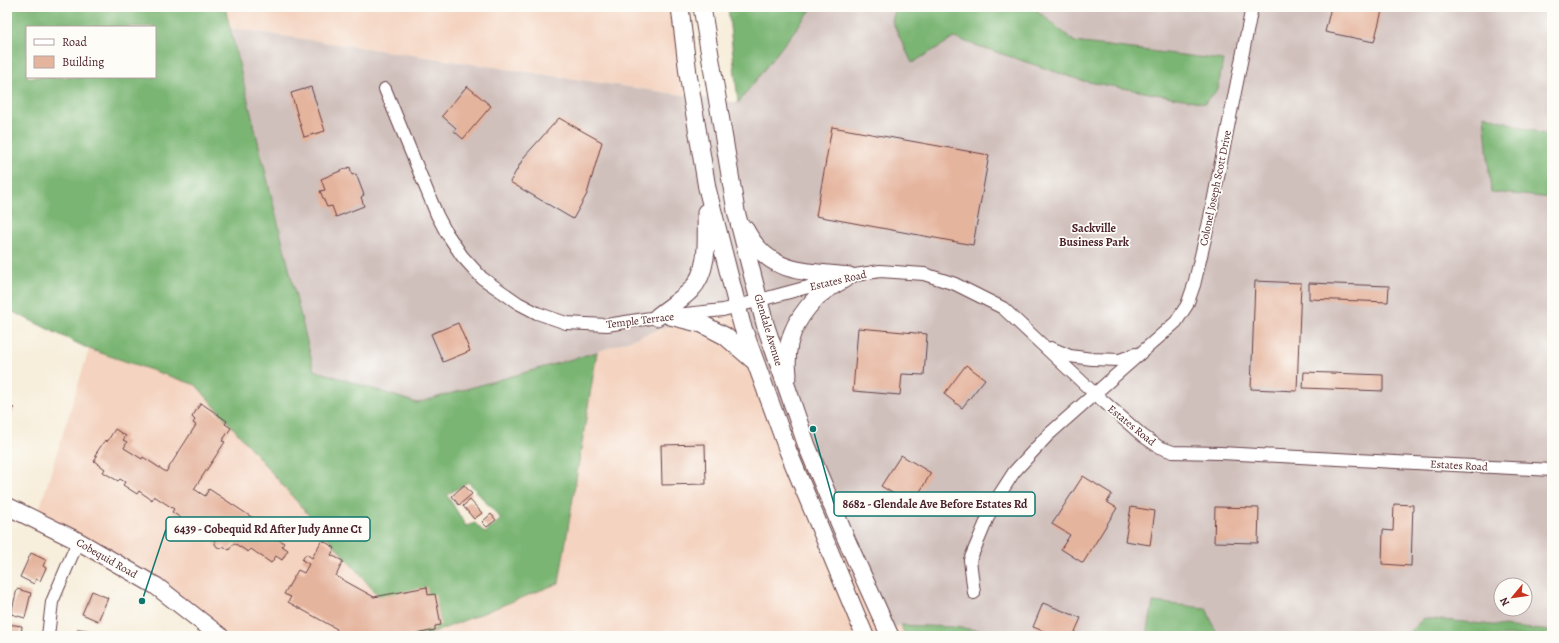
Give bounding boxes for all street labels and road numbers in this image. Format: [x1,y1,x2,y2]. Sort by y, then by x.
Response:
street label: Colonel Joseph Scott Drive [1196,129,1235,247]
street label: Estates Road [808,267,868,294]
street label: Glendale Avenue [750,292,787,368]
street label: Temple Terrace [605,309,675,332]
street label: Estates Road [1105,401,1159,449]
street label: Estates Road [1430,456,1488,475]
street label: Cobequid Road [73,535,140,582]

